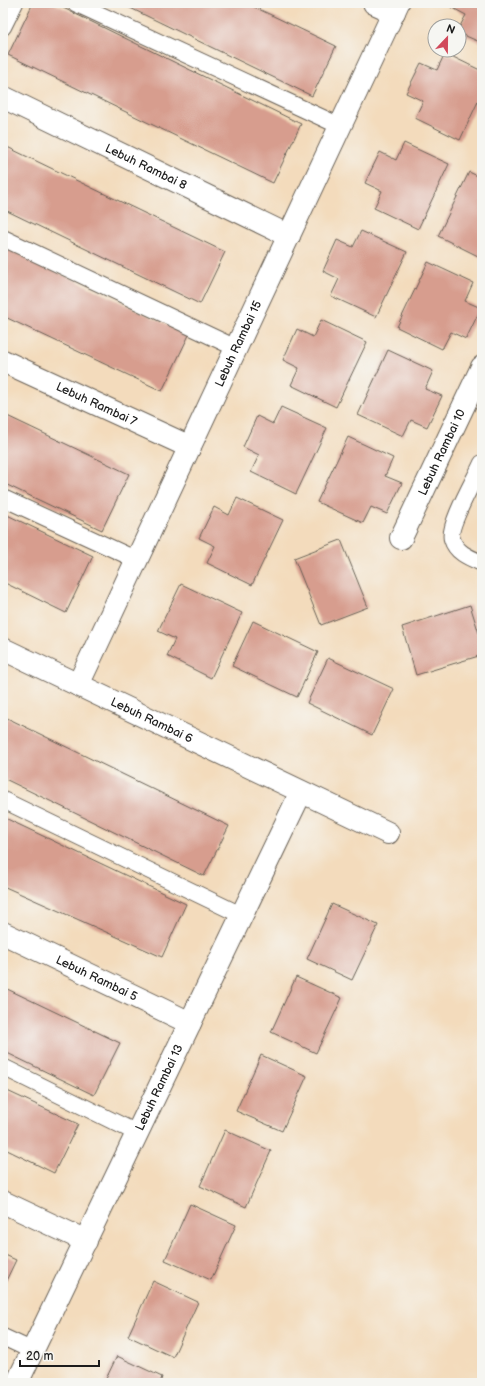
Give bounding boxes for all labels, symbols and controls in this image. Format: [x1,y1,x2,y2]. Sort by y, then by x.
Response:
north arrow [427,18,467,58]
text: N [444,22,457,37]
street label: Lebuh Rambai 8 [103,140,189,193]
street label: Lebuh Rambai 15 [212,298,265,389]
street label: Lebuh Rambai 7 [54,379,140,429]
street label: Lebuh Rambai 10 [415,407,468,498]
street label: Lebuh Rambai 6 [108,694,195,746]
street label: Lebuh Rambai 5 [53,952,140,1004]
street label: Lebuh Rambai 13 [132,1042,186,1133]
scale bar [20,1342,99,1368]
text: 20 m [26,1349,53,1364]

